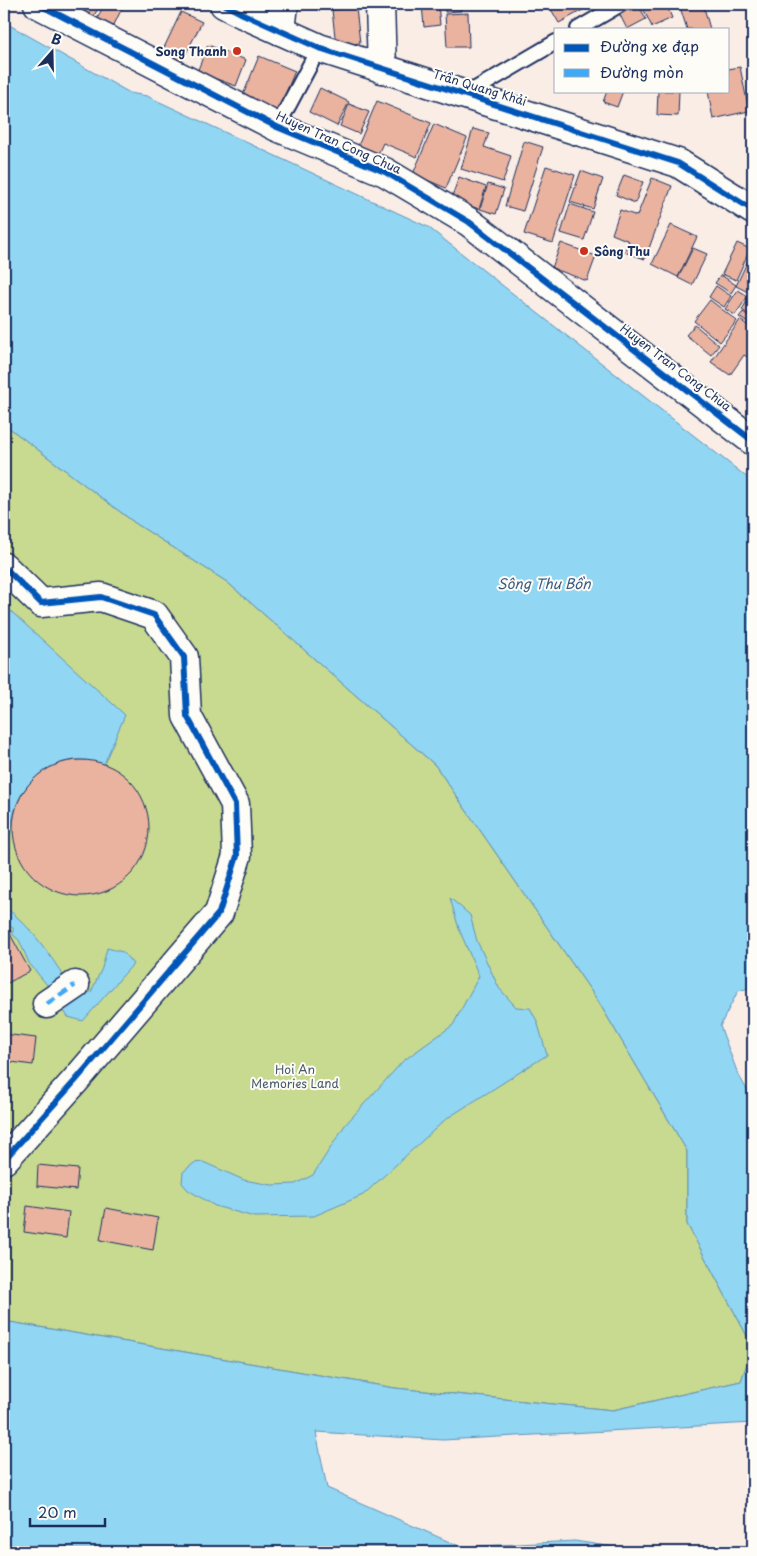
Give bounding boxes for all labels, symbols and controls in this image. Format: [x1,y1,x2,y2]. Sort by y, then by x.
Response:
north arrow [28,28,78,78]
text: B [49,28,65,51]
legend [554,28,730,92]
text: Đường xe đạp [600,34,699,57]
place label: Song Thanh [156,42,227,60]
marker: Song Thanh [231,45,243,57]
text: Đường mòn [600,60,684,83]
street label: Trần Quang Khải [431,64,529,110]
street label: Huyen Tran Cong Chua [273,106,405,178]
place label: Sông Thu [594,242,650,260]
marker: Sông Thu [578,245,590,257]
street label: Huyen Tran Cong Chua [616,319,736,415]
water label: Sông Thu Bồn [497,573,591,594]
park label: Hoi An Memories Land [251,1060,340,1092]
scale bar [30,1496,105,1528]
text: 20 m [38,1500,77,1523]

